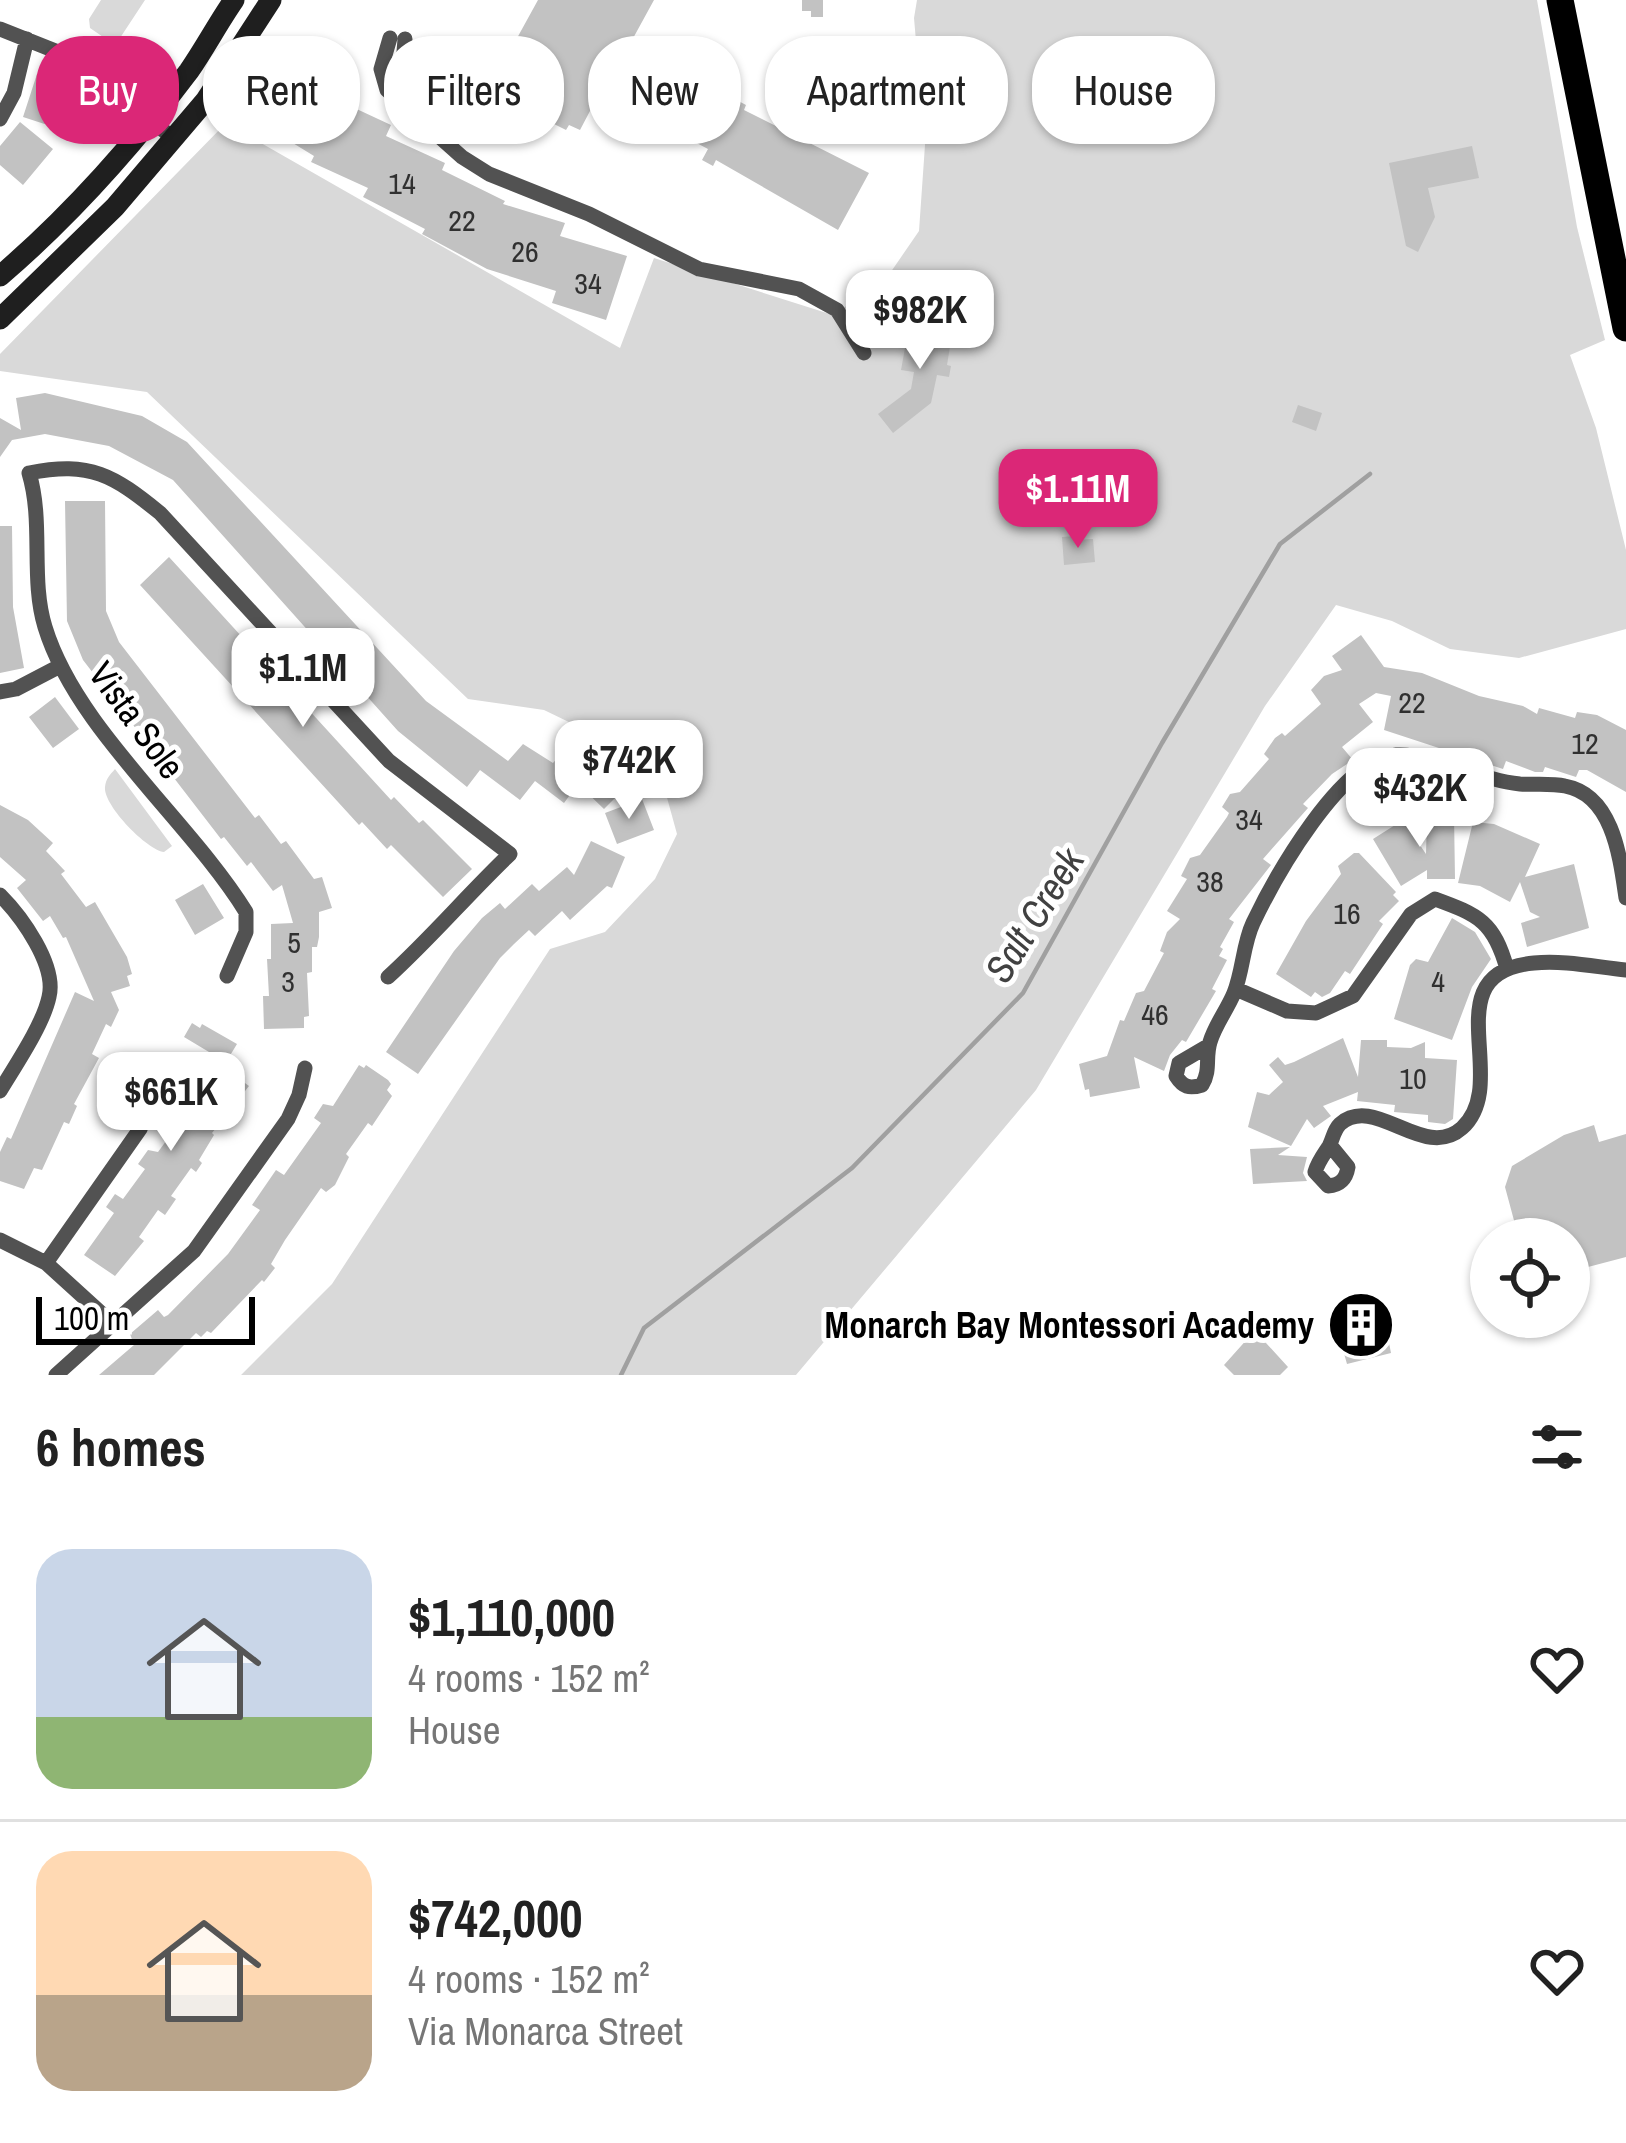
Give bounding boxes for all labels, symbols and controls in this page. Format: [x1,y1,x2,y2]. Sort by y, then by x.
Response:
chip: Buy [36,36,179,144]
chip: Rent [203,36,360,144]
chip: Filters [384,36,564,144]
chip: New [588,36,741,144]
chip: Apartment [765,36,1008,144]
chip: House [1032,36,1215,144]
house number: 14 [388,163,416,203]
house number: 22 [448,200,476,240]
house number: 26 [511,231,539,271]
house number: 34 [574,263,602,303]
pin: $982K [836,270,1004,372]
text: $982K [873,283,967,335]
pin: $1.11M [980,449,1176,551]
text: $1.11M [1026,462,1130,514]
pin: $1.1M [219,628,387,730]
text: $1.1M [259,641,347,693]
street label: Vista Sole [78,652,196,788]
house number: 22 [1398,682,1426,722]
pin: $742K [545,720,713,822]
house number: 12 [1571,723,1599,763]
text: $742K [582,733,676,785]
pin: $432K [1336,748,1504,850]
text: $432K [1373,761,1467,813]
house number: 34 [1235,799,1263,839]
water label: Salt Creek [972,837,1096,992]
house number: 38 [1196,861,1224,901]
house number: 16 [1333,893,1361,933]
house number: 5 [287,922,301,962]
house number: 3 [281,961,295,1001]
house number: 4 [1431,961,1445,1001]
house number: 46 [1141,994,1169,1034]
pin: $661K [87,1052,255,1154]
house number: 10 [1399,1058,1427,1098]
text: $661K [124,1065,218,1117]
map controls [1470,1218,1590,1338]
button: locate [1470,1218,1590,1338]
building icon: Monarch Bay Montessori Academy [1326,1290,1396,1360]
scale bar [36,1291,255,1344]
text: 100 m [54,1296,129,1340]
place label: Monarch Bay Montessori Academy [825,1301,1315,1349]
text: 6 homes [36,1413,206,1482]
icon: filters [1524,1414,1590,1480]
text: $1,110,000 [408,1583,615,1652]
icon: home [132,1597,276,1741]
icon: heart [1524,1636,1590,1702]
text: 4 rooms · 152 m² [408,1652,650,1704]
text: House [408,1704,500,1756]
text: $742,000 [408,1884,582,1953]
icon: home [132,1899,276,2043]
icon: heart [1524,1938,1590,2004]
text: 4 rooms · 152 m² [408,1953,650,2005]
text: Via Monarca Street [408,2005,683,2057]

